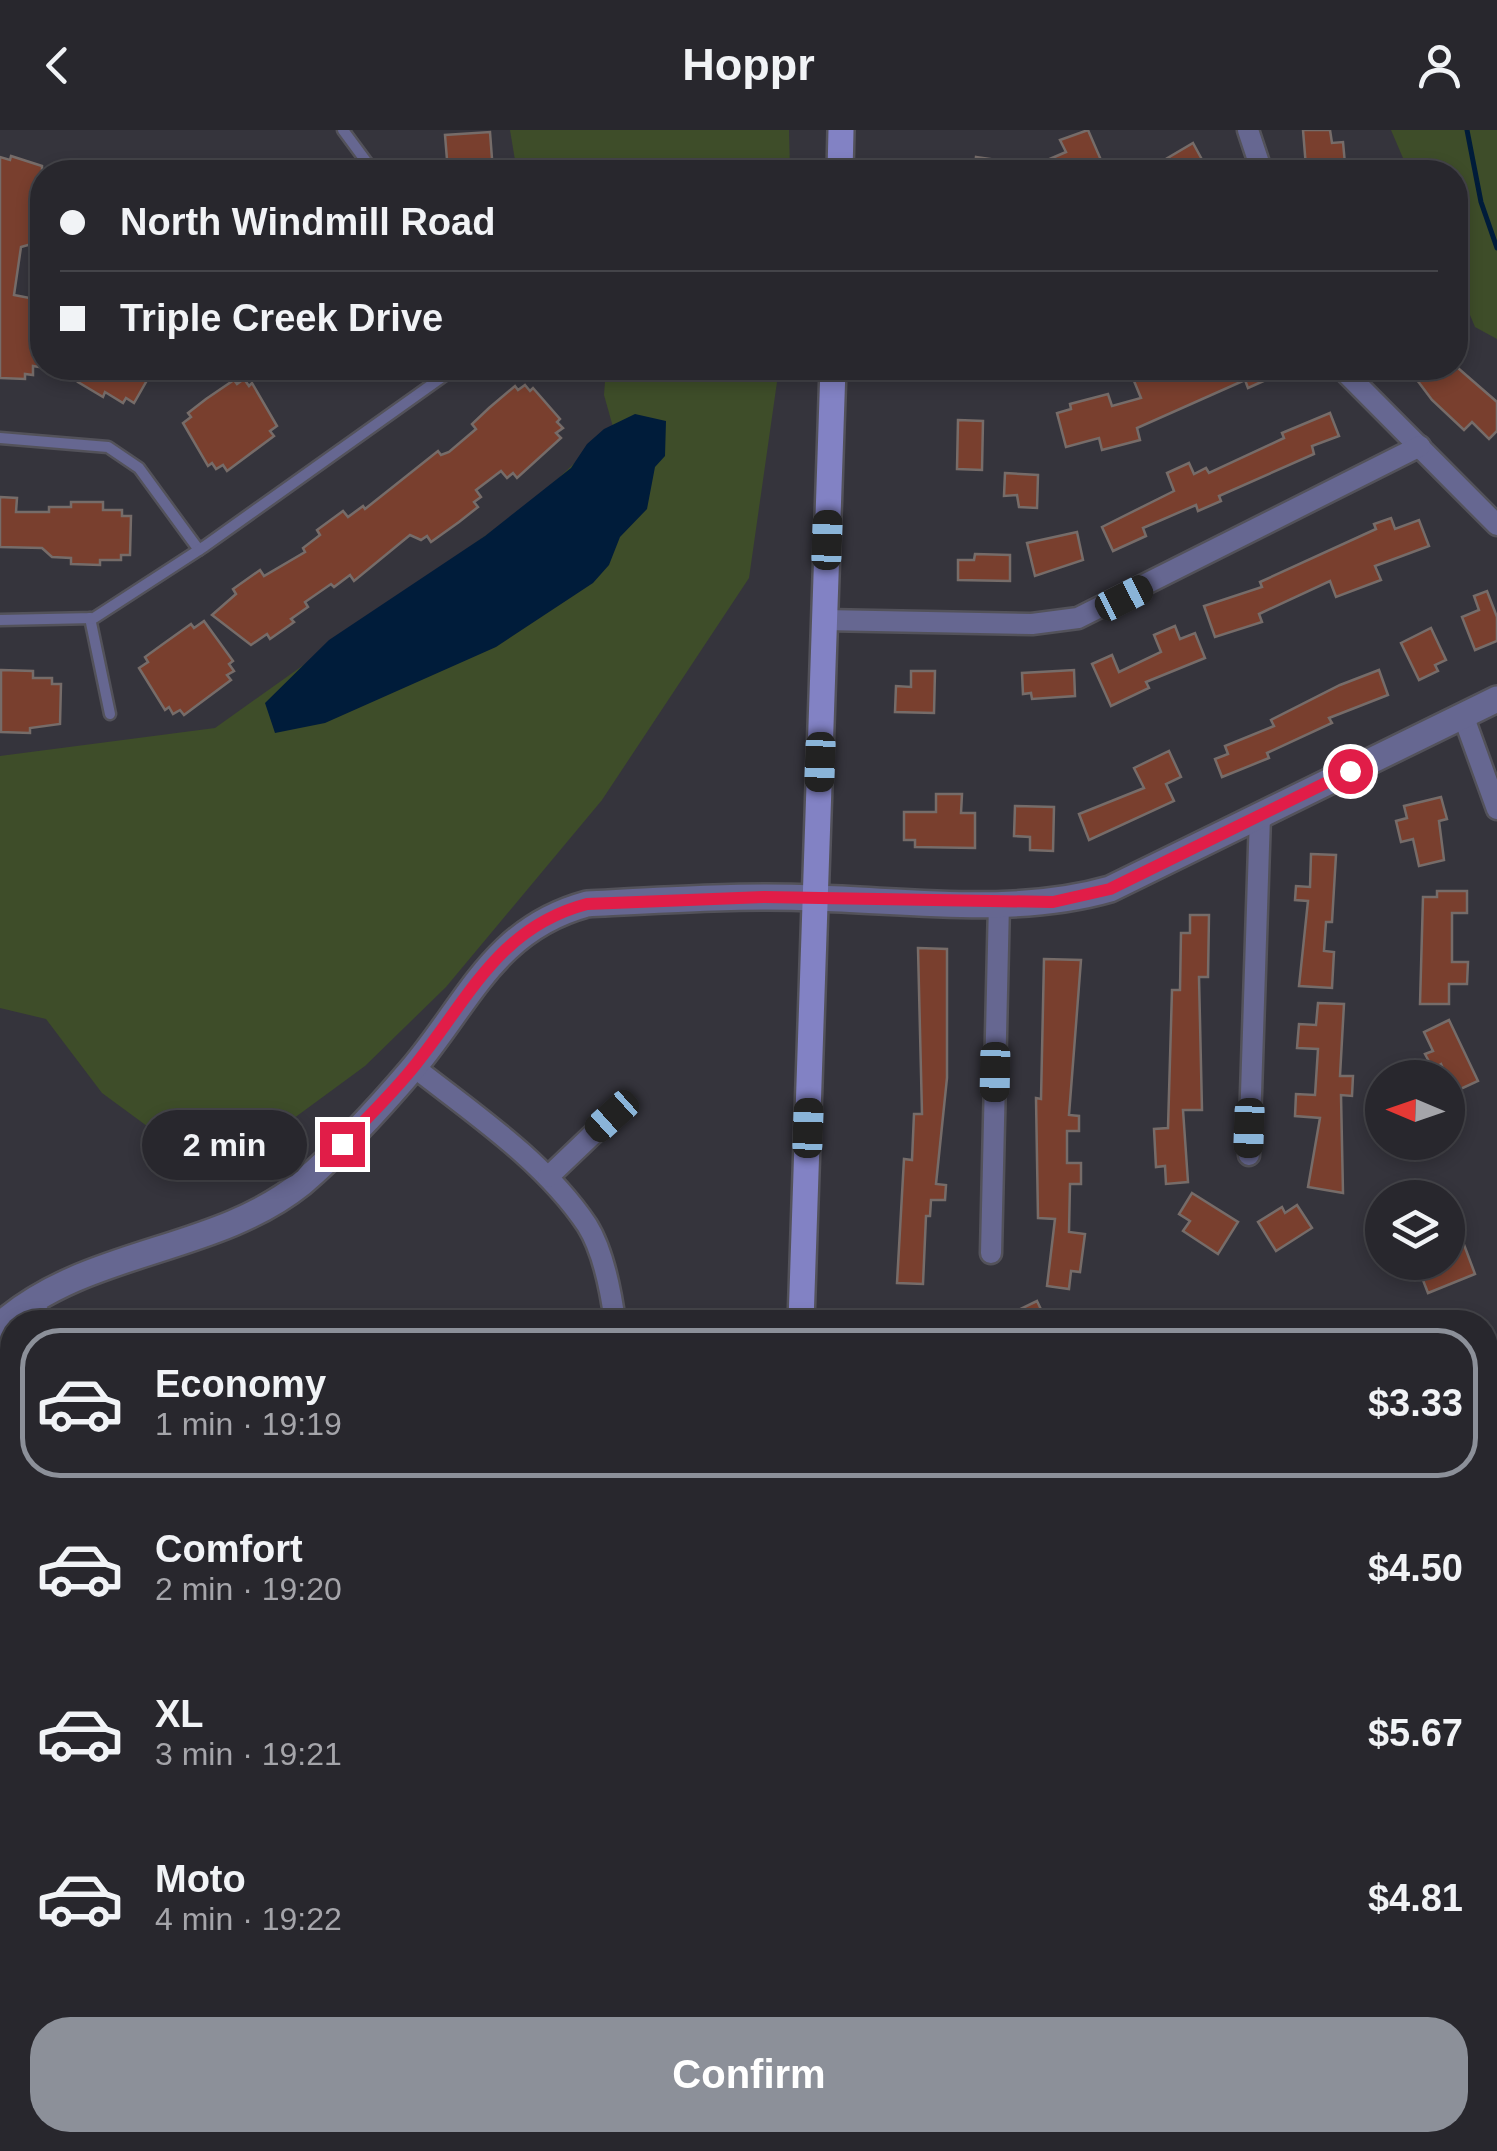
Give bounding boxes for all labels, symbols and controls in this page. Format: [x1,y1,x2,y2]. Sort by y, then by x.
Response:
icon: back [30,38,85,93]
icon: person [1412,38,1467,93]
text: Hoppr [682,39,815,90]
text: North Windmill Road [120,201,495,243]
text: Triple Creek Drive [120,297,443,339]
car [811,509,843,571]
car [1090,571,1158,625]
car [804,731,836,793]
route start [1328,749,1373,794]
car [979,1042,1011,1102]
north arrow [1365,1060,1465,1160]
map controls [1365,1060,1465,1280]
car [580,1085,644,1147]
car [792,1097,824,1159]
car [1233,1097,1265,1159]
callout: 2 min [142,1109,307,1179]
route end [320,1122,365,1167]
text: 2 min [183,1127,266,1163]
button: layers [1365,1180,1465,1280]
icon: car [35,1358,125,1448]
text: Economy [155,1363,326,1405]
text: $3.33 [1368,1382,1463,1424]
text: 1 min · 19:19 [155,1406,342,1442]
icon: car [35,1523,125,1613]
text: Comfort [155,1528,303,1570]
text: $4.50 [1368,1547,1463,1589]
text: 2 min · 19:20 [155,1571,342,1607]
icon: car [35,1688,125,1778]
text: XL [155,1693,204,1735]
text: $5.67 [1368,1712,1463,1754]
text: 3 min · 19:21 [155,1736,342,1772]
icon: car [35,1853,125,1943]
text: Moto [155,1858,246,1900]
text: $4.81 [1368,1877,1463,1919]
text: 4 min · 19:22 [155,1901,342,1937]
button: Confirm [30,2017,1468,2132]

